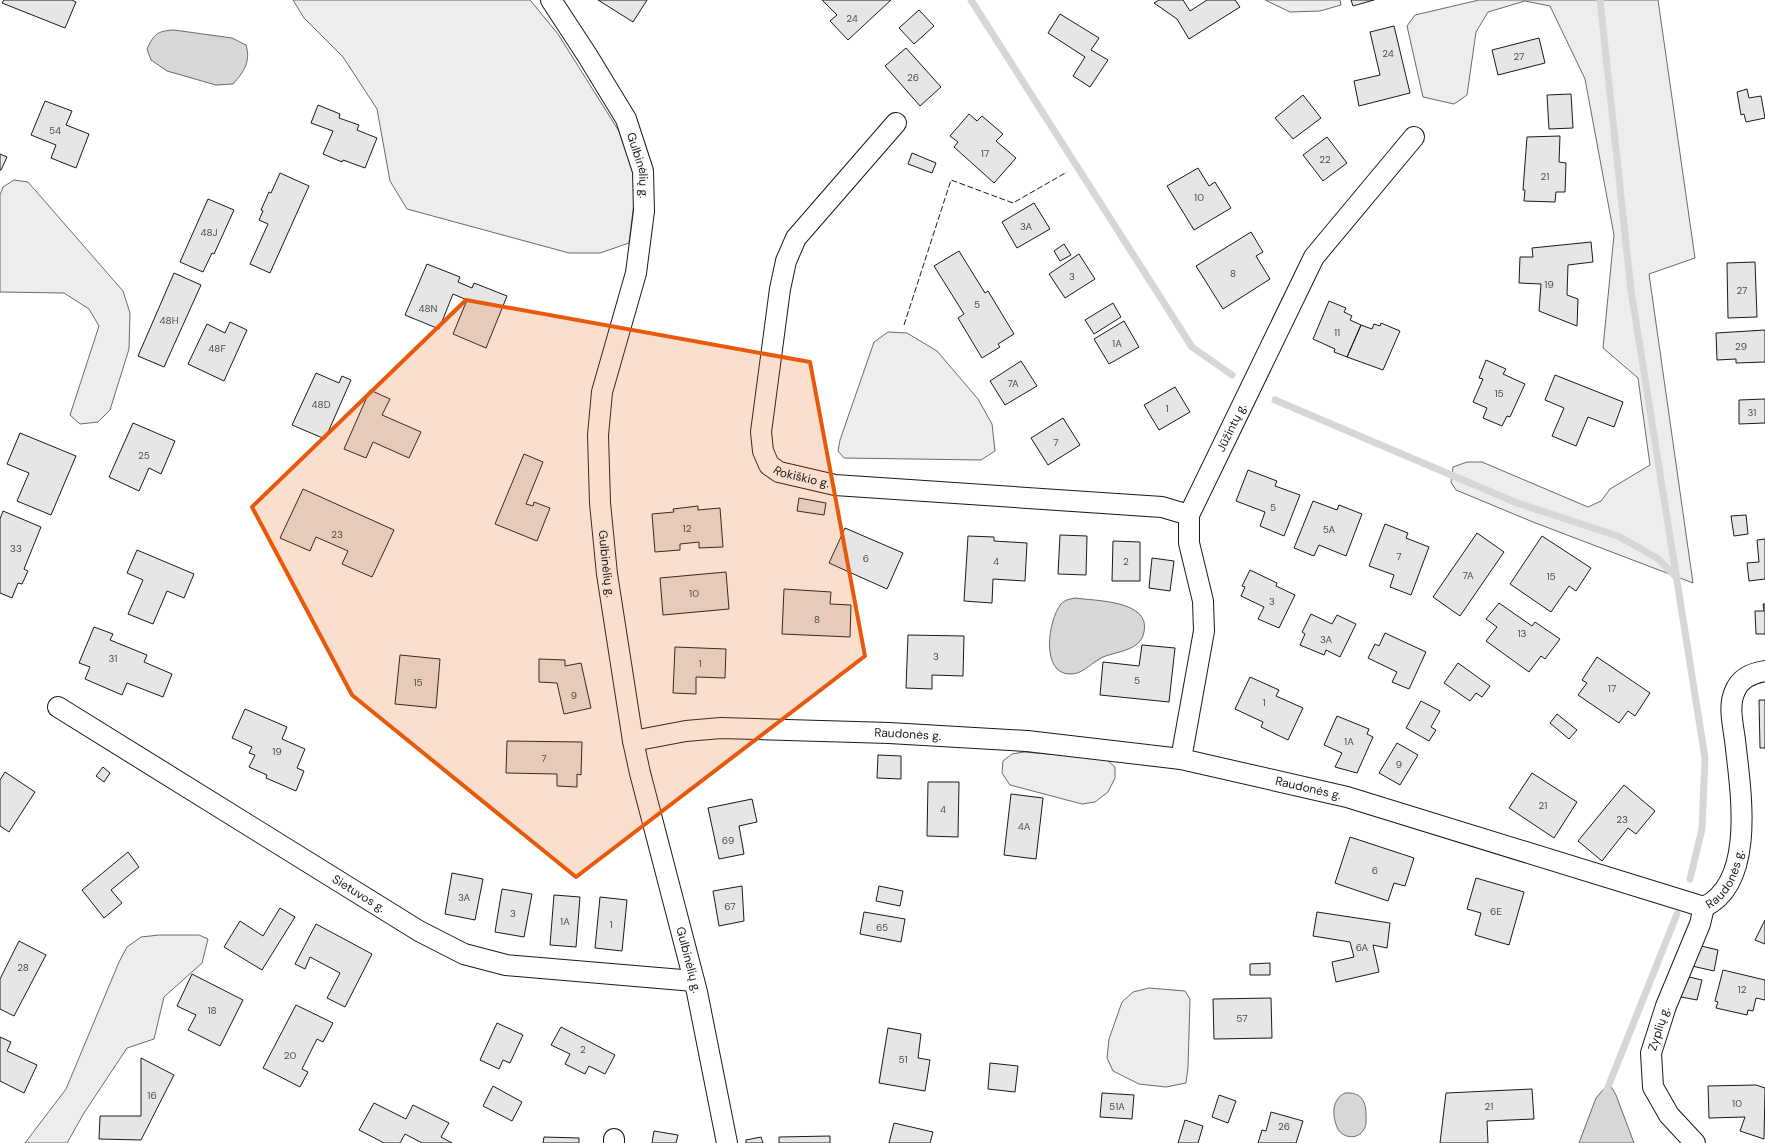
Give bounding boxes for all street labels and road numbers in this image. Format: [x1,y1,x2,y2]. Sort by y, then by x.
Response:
street label: Gulbinėlių g. [623,130,652,199]
street label: Jūžintų g. [1213,401,1250,454]
street label: Rokiškio g. [770,462,831,491]
street label: Gulbinėlių g. [595,529,619,599]
street label: Raudonės g. [874,725,942,744]
street label: Raudonės g. [1274,773,1343,803]
street label: Raudonės g. [1703,848,1747,912]
street label: Sietuvos g. [329,871,388,916]
street label: Gulbinėlių g. [672,925,705,994]
street label: Zyplių g. [1644,1005,1673,1053]

